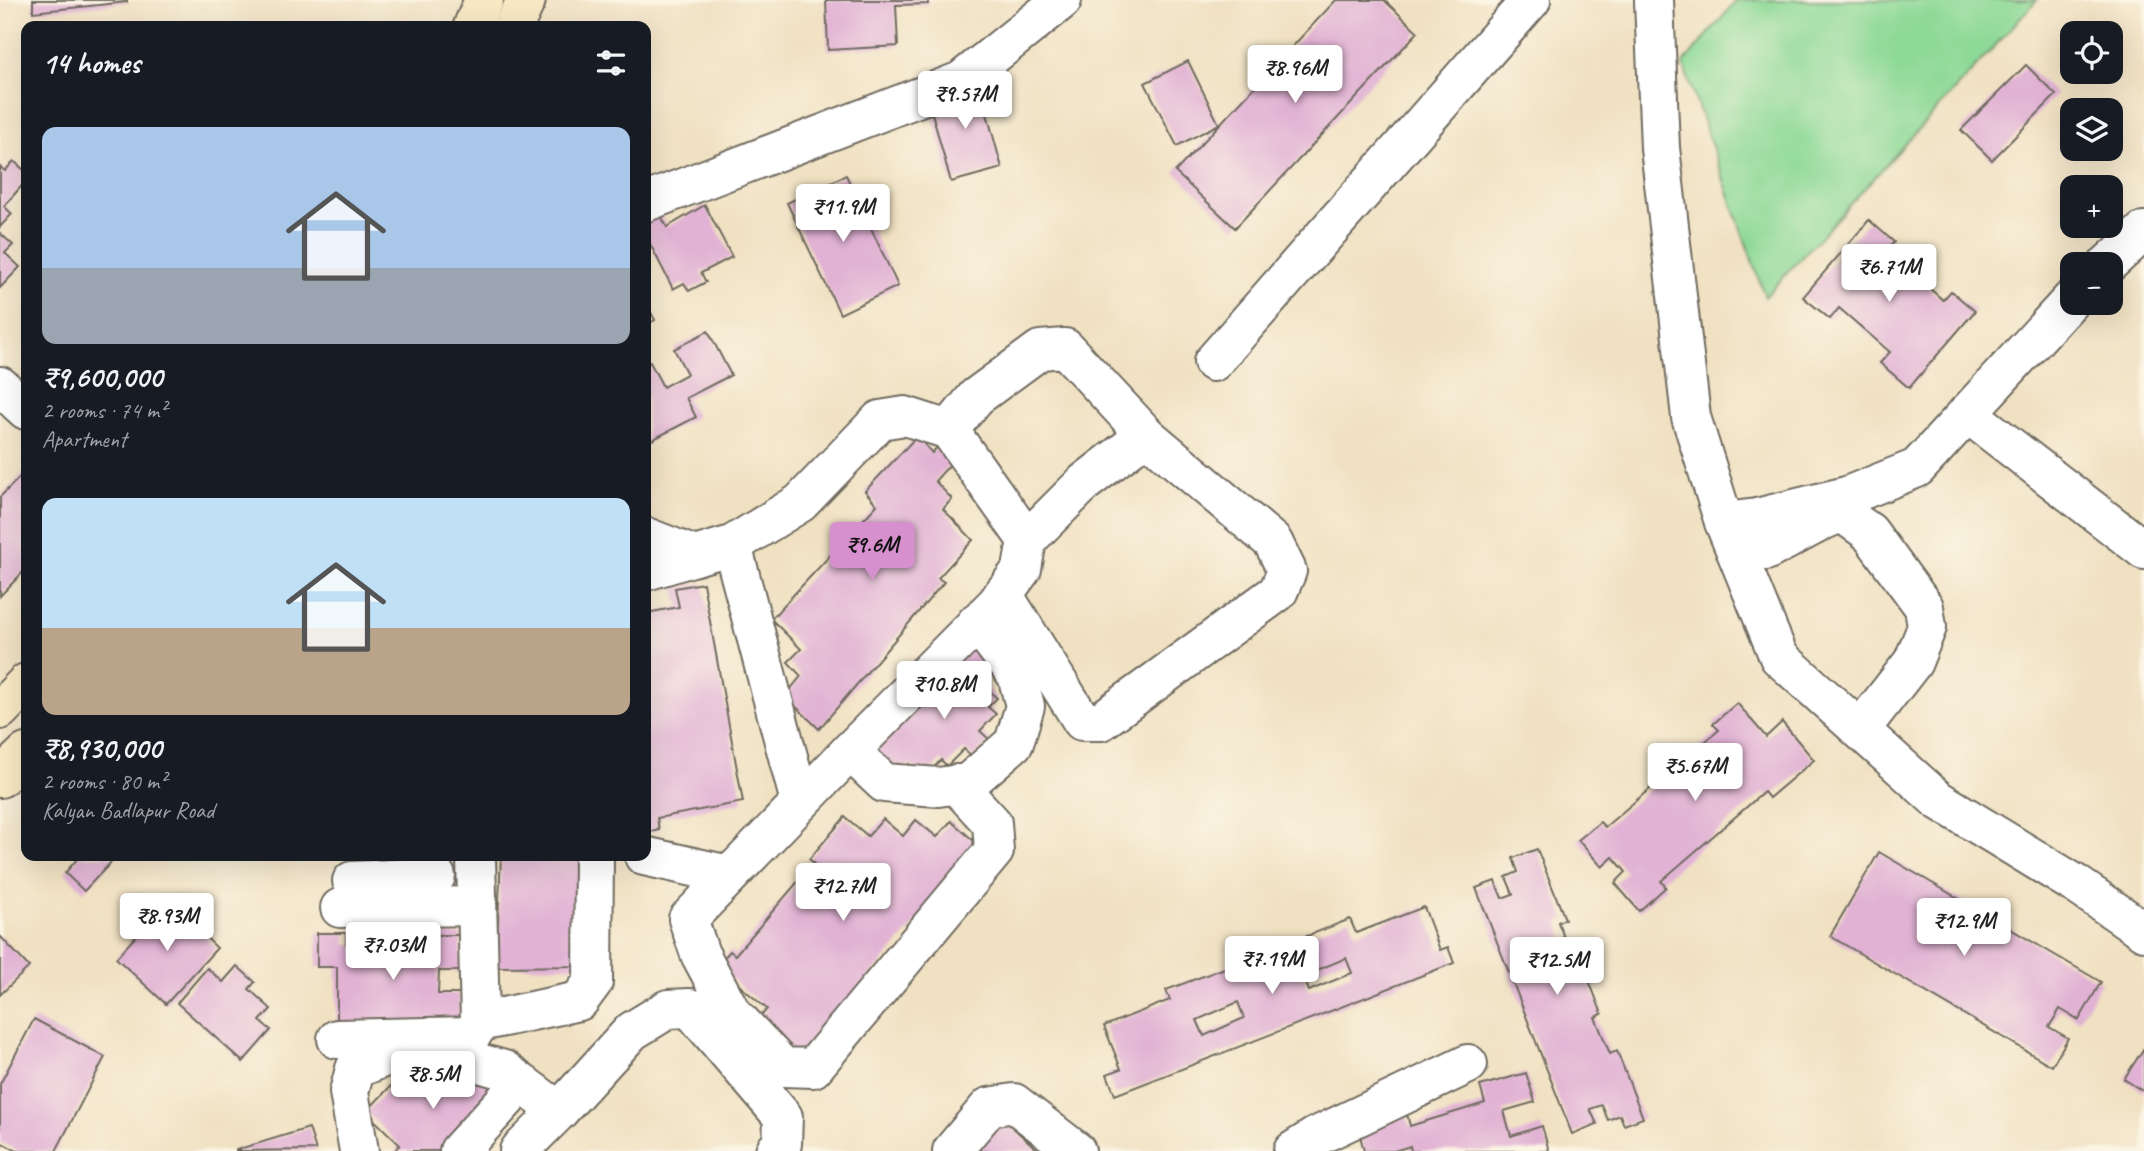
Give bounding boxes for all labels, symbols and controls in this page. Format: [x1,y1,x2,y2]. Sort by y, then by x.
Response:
map controls [2060,21,2123,315]
button: locate [2060,21,2123,84]
text: 14 homes [42,44,140,82]
icon: filters [592,44,630,82]
pin: ₹8.96M [1238,46,1352,105]
text: ₹8.96M [1264,53,1326,82]
pin: ₹9.57M [908,72,1022,131]
text: ₹9.57M [934,79,996,108]
button: layers [2060,98,2123,161]
icon: home [273,173,399,299]
button: + [2060,175,2123,238]
pin: ₹11.9M [786,184,900,244]
text: ₹11.9M [812,192,874,221]
pin: ₹6.71M [1832,244,1946,304]
text: ₹6.71M [1857,252,1921,281]
button: − [2060,252,2123,315]
text: ₹9,600,000 [42,358,162,396]
text: 2 rooms · 74 m² [42,396,166,425]
text: Apartment [42,425,127,454]
pin: ₹9.6M [823,522,921,582]
text: ₹9.6M [846,530,898,559]
icon: home [273,544,399,670]
pin: ₹10.8M [887,662,1001,721]
text: ₹10.8M [913,669,975,698]
text: ₹8,930,000 [42,729,162,767]
pin: ₹5.67M [1638,744,1752,803]
text: ₹5.67M [1664,751,1726,780]
text: 2 rooms · 80 m² [42,767,166,796]
text: Kalyan Badlapur Road [42,796,214,825]
pin: ₹12.7M [786,864,900,923]
text: ₹12.7M [812,871,874,900]
pin: ₹8.93M [110,894,224,953]
pin: ₹12.9M [1907,898,2021,958]
text: ₹8.93M [136,901,198,930]
text: ₹12.9M [1933,906,1995,935]
pin: ₹7.03M [336,922,450,982]
text: ₹7.03M [362,930,424,959]
pin: ₹7.19M [1215,936,1329,996]
pin: ₹12.5M [1500,937,1614,997]
text: ₹7.19M [1241,944,1303,973]
text: ₹12.5M [1526,945,1588,974]
pin: ₹8.5M [384,1052,482,1111]
text: ₹8.5M [407,1059,459,1088]

